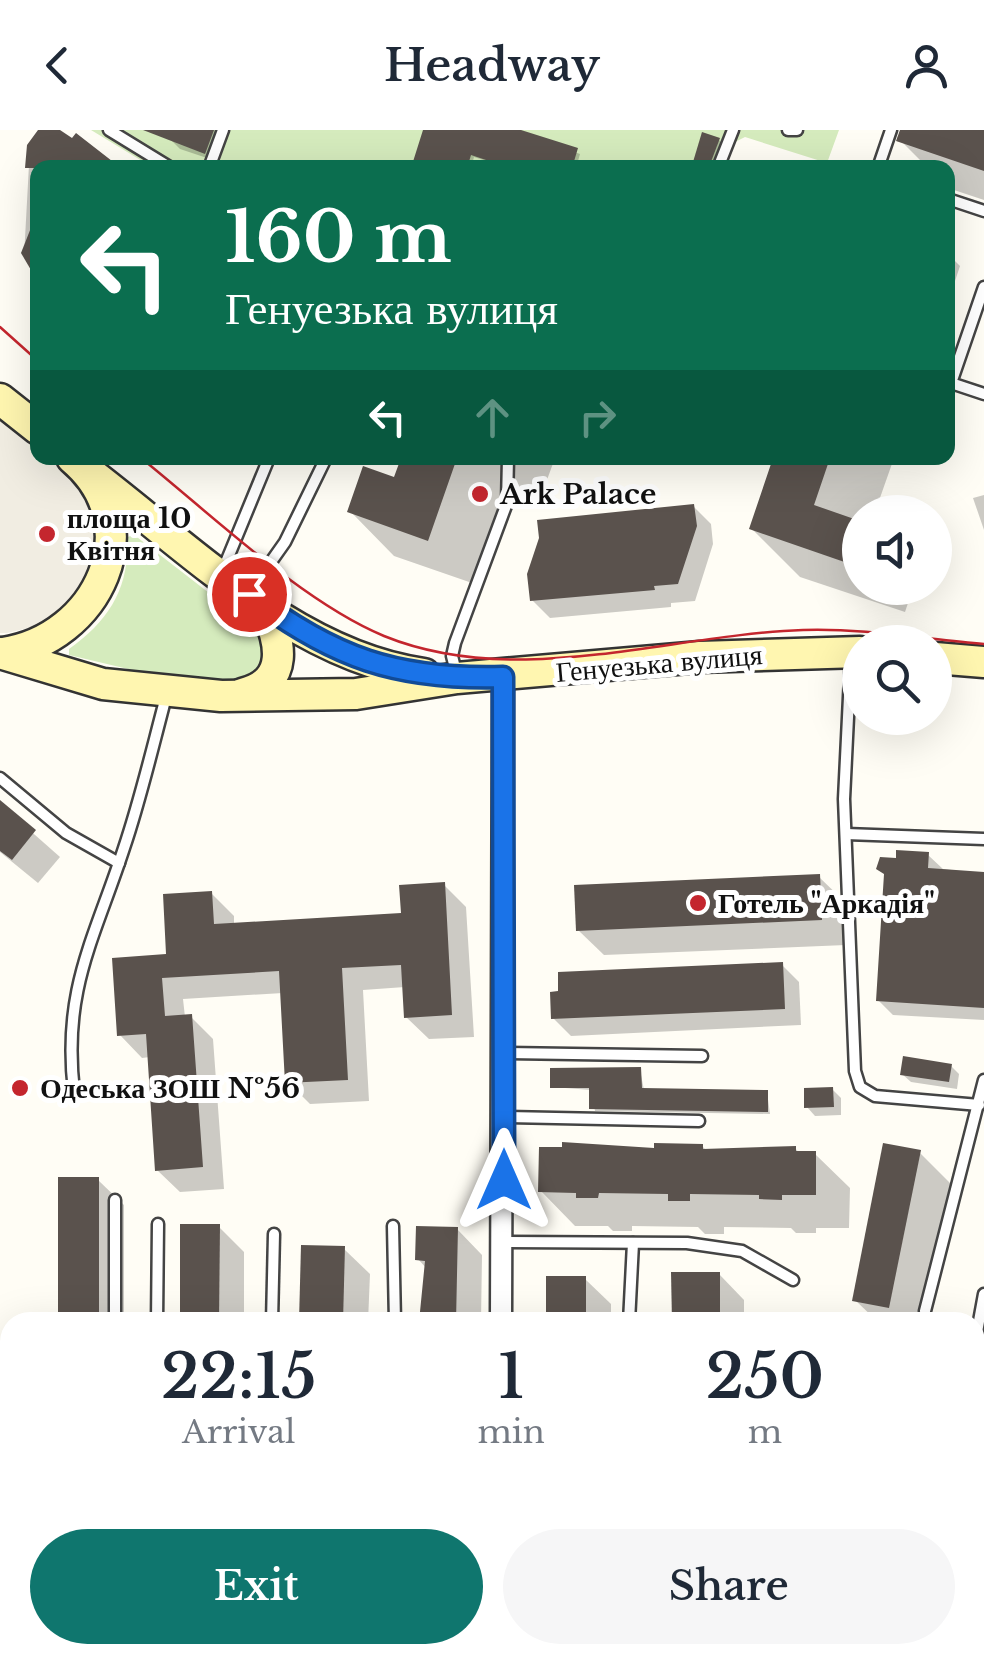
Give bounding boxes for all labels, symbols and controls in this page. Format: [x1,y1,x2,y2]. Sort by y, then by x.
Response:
text: Headway [384,37,600,93]
icon: back [30,38,85,93]
icon: person [899,38,954,93]
text: 160 m [225,194,452,281]
icon: left [60,200,190,330]
text: Генуезька вулиця [225,280,558,336]
icon: left [360,390,415,445]
icon: ahead [465,390,520,445]
icon: right [570,390,625,445]
place label: Ark Palace [499,477,656,512]
marker: Ark Palace [469,483,491,505]
map controls [842,495,952,735]
button: sound [842,495,952,605]
place label: площа 10 Квітня [67,501,191,568]
marker: площа 10 Квітня [36,523,58,545]
pin [207,552,292,637]
icon: arrive [222,567,277,622]
button: search [842,625,952,735]
street label: Генуезька вулиця [554,637,764,690]
place label: Готель "Аркадія" [718,886,935,921]
marker: Готель "Аркадія" [687,892,709,914]
place label: Одеська ЗОШ №56 [40,1071,300,1106]
marker: Одеська ЗОШ №56 [9,1077,31,1099]
position arrow [452,1128,556,1232]
text: 22:15 [161,1340,316,1414]
text: 1 [498,1340,524,1414]
text: 250 [706,1340,824,1414]
text: Arrival [182,1412,295,1452]
text: min [477,1412,545,1452]
text: m [748,1412,782,1452]
button: Exit [30,1529,483,1644]
button: Share [503,1529,955,1644]

